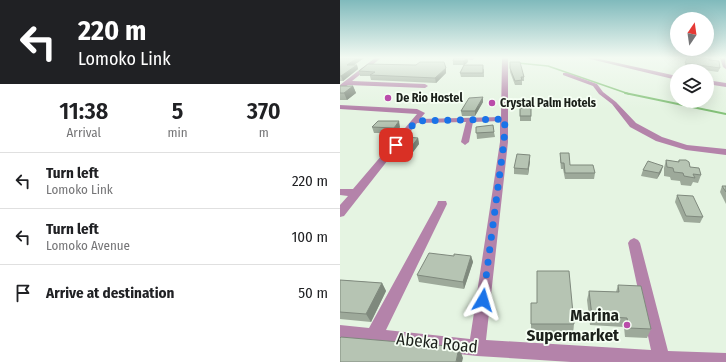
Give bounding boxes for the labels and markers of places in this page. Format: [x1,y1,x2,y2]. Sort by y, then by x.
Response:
place label: De Rio Hostel [396,91,463,105]
marker: De Rio Hostel [383,93,393,103]
place label: Crystal Palm Hotels [500,96,597,110]
marker: Crystal Palm Hotels [487,98,497,108]
pin [379,128,413,162]
place label: Marina Supermarket [527,305,620,346]
marker: Marina Supermarket [622,320,632,330]

